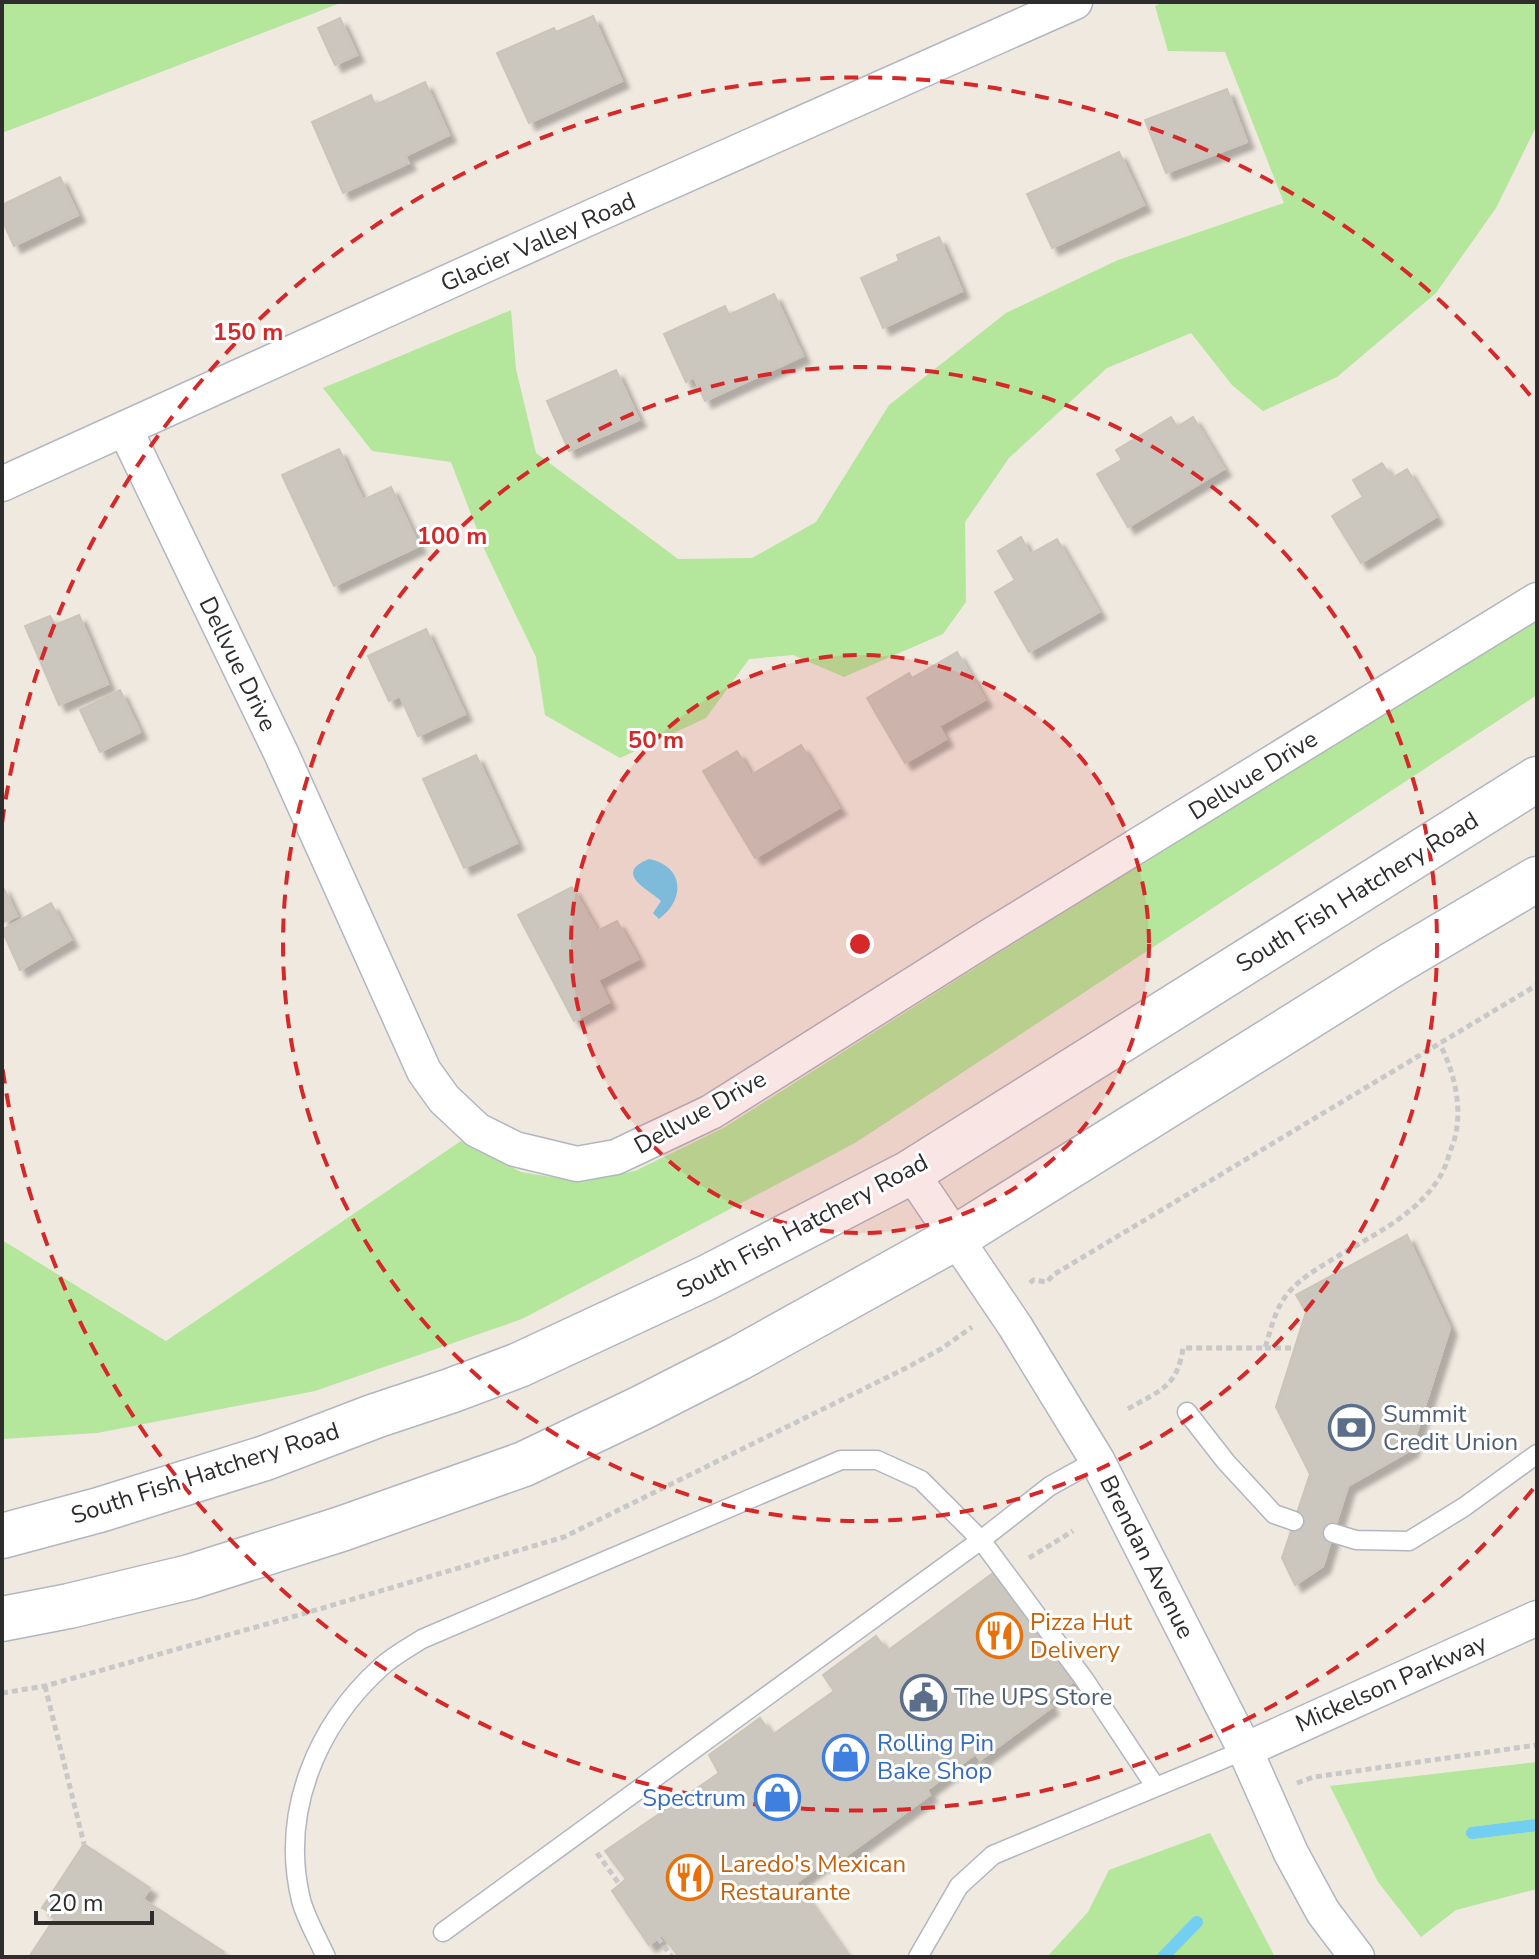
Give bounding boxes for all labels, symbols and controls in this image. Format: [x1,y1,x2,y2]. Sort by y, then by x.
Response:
street label: Glacier Valley Road [435,185,641,299]
text: 150 m [213,316,283,348]
text: 100 m [417,520,487,552]
street label: Dellvue Drive [192,591,284,737]
street label: Dellvue Drive [1183,723,1323,827]
text: 50 m [628,724,684,756]
street label: South Fish Hatchery Road [1230,804,1484,980]
centre of rings [846,930,874,958]
street label: Dellvue Drive [628,1063,772,1161]
street label: South Fish Hatchery Road [671,1146,933,1306]
place label: Summit Credit Union [1383,1398,1518,1458]
bank icon: Summit Credit Union [1328,1404,1376,1452]
street label: South Fish Hatchery Road [67,1414,343,1532]
street label: Brendan Avenue [1092,1470,1202,1644]
place label: Pizza Hut Delivery [1030,1606,1132,1666]
restaurant icon: Pizza Hut Delivery [975,1612,1023,1660]
street label: Mickelson Parkway [1291,1626,1492,1739]
public building icon: The UPS Store [899,1673,947,1721]
place label: The UPS Store [954,1681,1112,1713]
place label: Rolling Pin Bake Shop [877,1727,994,1787]
shop icon: Rolling Pin Bake Shop [822,1733,870,1781]
shop icon: Spectrum [753,1774,801,1822]
place label: Spectrum [642,1782,746,1814]
place label: Laredo's Mexican Restaurante [720,1848,906,1908]
restaurant icon: Laredo's Mexican Restaurante [665,1854,713,1902]
scale bar [36,1875,152,1925]
text: 20 m [48,1887,104,1919]

